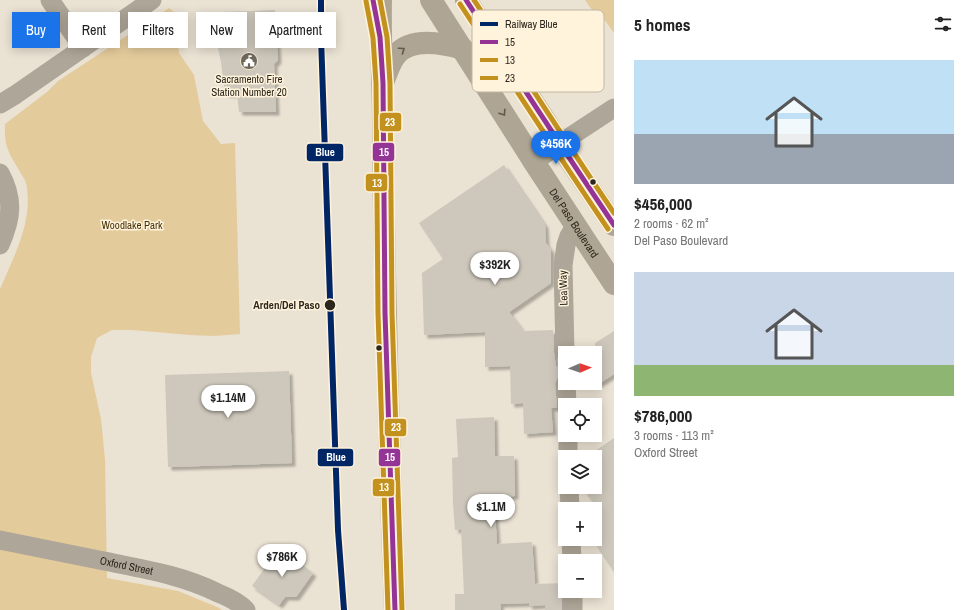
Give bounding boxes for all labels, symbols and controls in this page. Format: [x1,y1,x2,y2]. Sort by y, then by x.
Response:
legend [472,10,604,92]
chip: Buy [12,12,60,48]
chip: Rent [68,12,120,48]
chip: Filters [128,12,188,48]
chip: New [196,12,247,48]
chip: Apartment [255,12,336,48]
text: 5 homes [634,13,691,36]
icon: filters [932,13,954,35]
text: Railway Blue [505,17,558,31]
text: 15 [505,35,515,49]
one-way arrow [397,48,404,55]
public building icon: Sacramento Fire Station Number 20 [239,51,259,71]
text: 13 [505,53,515,67]
text: 23 [505,71,515,85]
place label: Sacramento Fire Station Number 20 [211,72,287,99]
icon: home [758,86,830,158]
one-way arrow [498,109,506,116]
line badge: 23 [379,112,402,132]
text: 23 [385,115,395,129]
pin: $456K [528,131,584,165]
text: $456K [540,135,572,152]
line badge: 15 [372,142,395,162]
line badge: Blue [306,143,344,162]
text: Blue [315,145,335,159]
text: 15 [379,145,389,159]
line badge: 13 [365,173,388,192]
text: 13 [372,176,382,190]
unlabelled marker [588,177,598,187]
street label: Del Paso Boulevard [546,186,602,260]
text: $456,000 [634,192,692,215]
text: 2 rooms · 62 m² [634,215,709,232]
park label: Woodlake Park [101,218,163,232]
text: Del Paso Boulevard [634,232,728,249]
pin: $392K [467,252,523,286]
text: $392K [479,256,511,273]
street label: Lea Way [555,270,571,306]
place label: Arden/Del Paso [253,298,320,312]
marker: Arden/Del Paso [323,298,337,312]
icon: home [758,298,830,370]
unlabelled marker [374,343,384,353]
north arrow [558,346,602,390]
map controls [558,346,602,598]
pin: $1.14M [195,385,261,419]
text: $1.14M [210,389,246,406]
button: locate [558,398,602,442]
text: $786,000 [634,404,692,427]
line badge: 23 [384,418,407,437]
text: 23 [391,420,401,434]
text: 3 rooms · 113 m² [634,427,714,444]
text: Oxford Street [634,444,697,461]
line badge: Blue [317,448,354,467]
line badge: 15 [378,448,401,467]
text: Blue [326,450,346,464]
text: 15 [385,450,395,464]
button: layers [558,450,602,494]
line badge: 13 [372,478,395,497]
text: 13 [379,480,389,494]
pin: $1.1M [463,494,519,528]
text: $1.1M [476,498,506,515]
button: + [558,502,602,546]
pin: $786K [254,544,310,578]
text: $786K [266,548,298,565]
street label: Oxford Street [99,553,155,578]
button: − [558,554,602,598]

